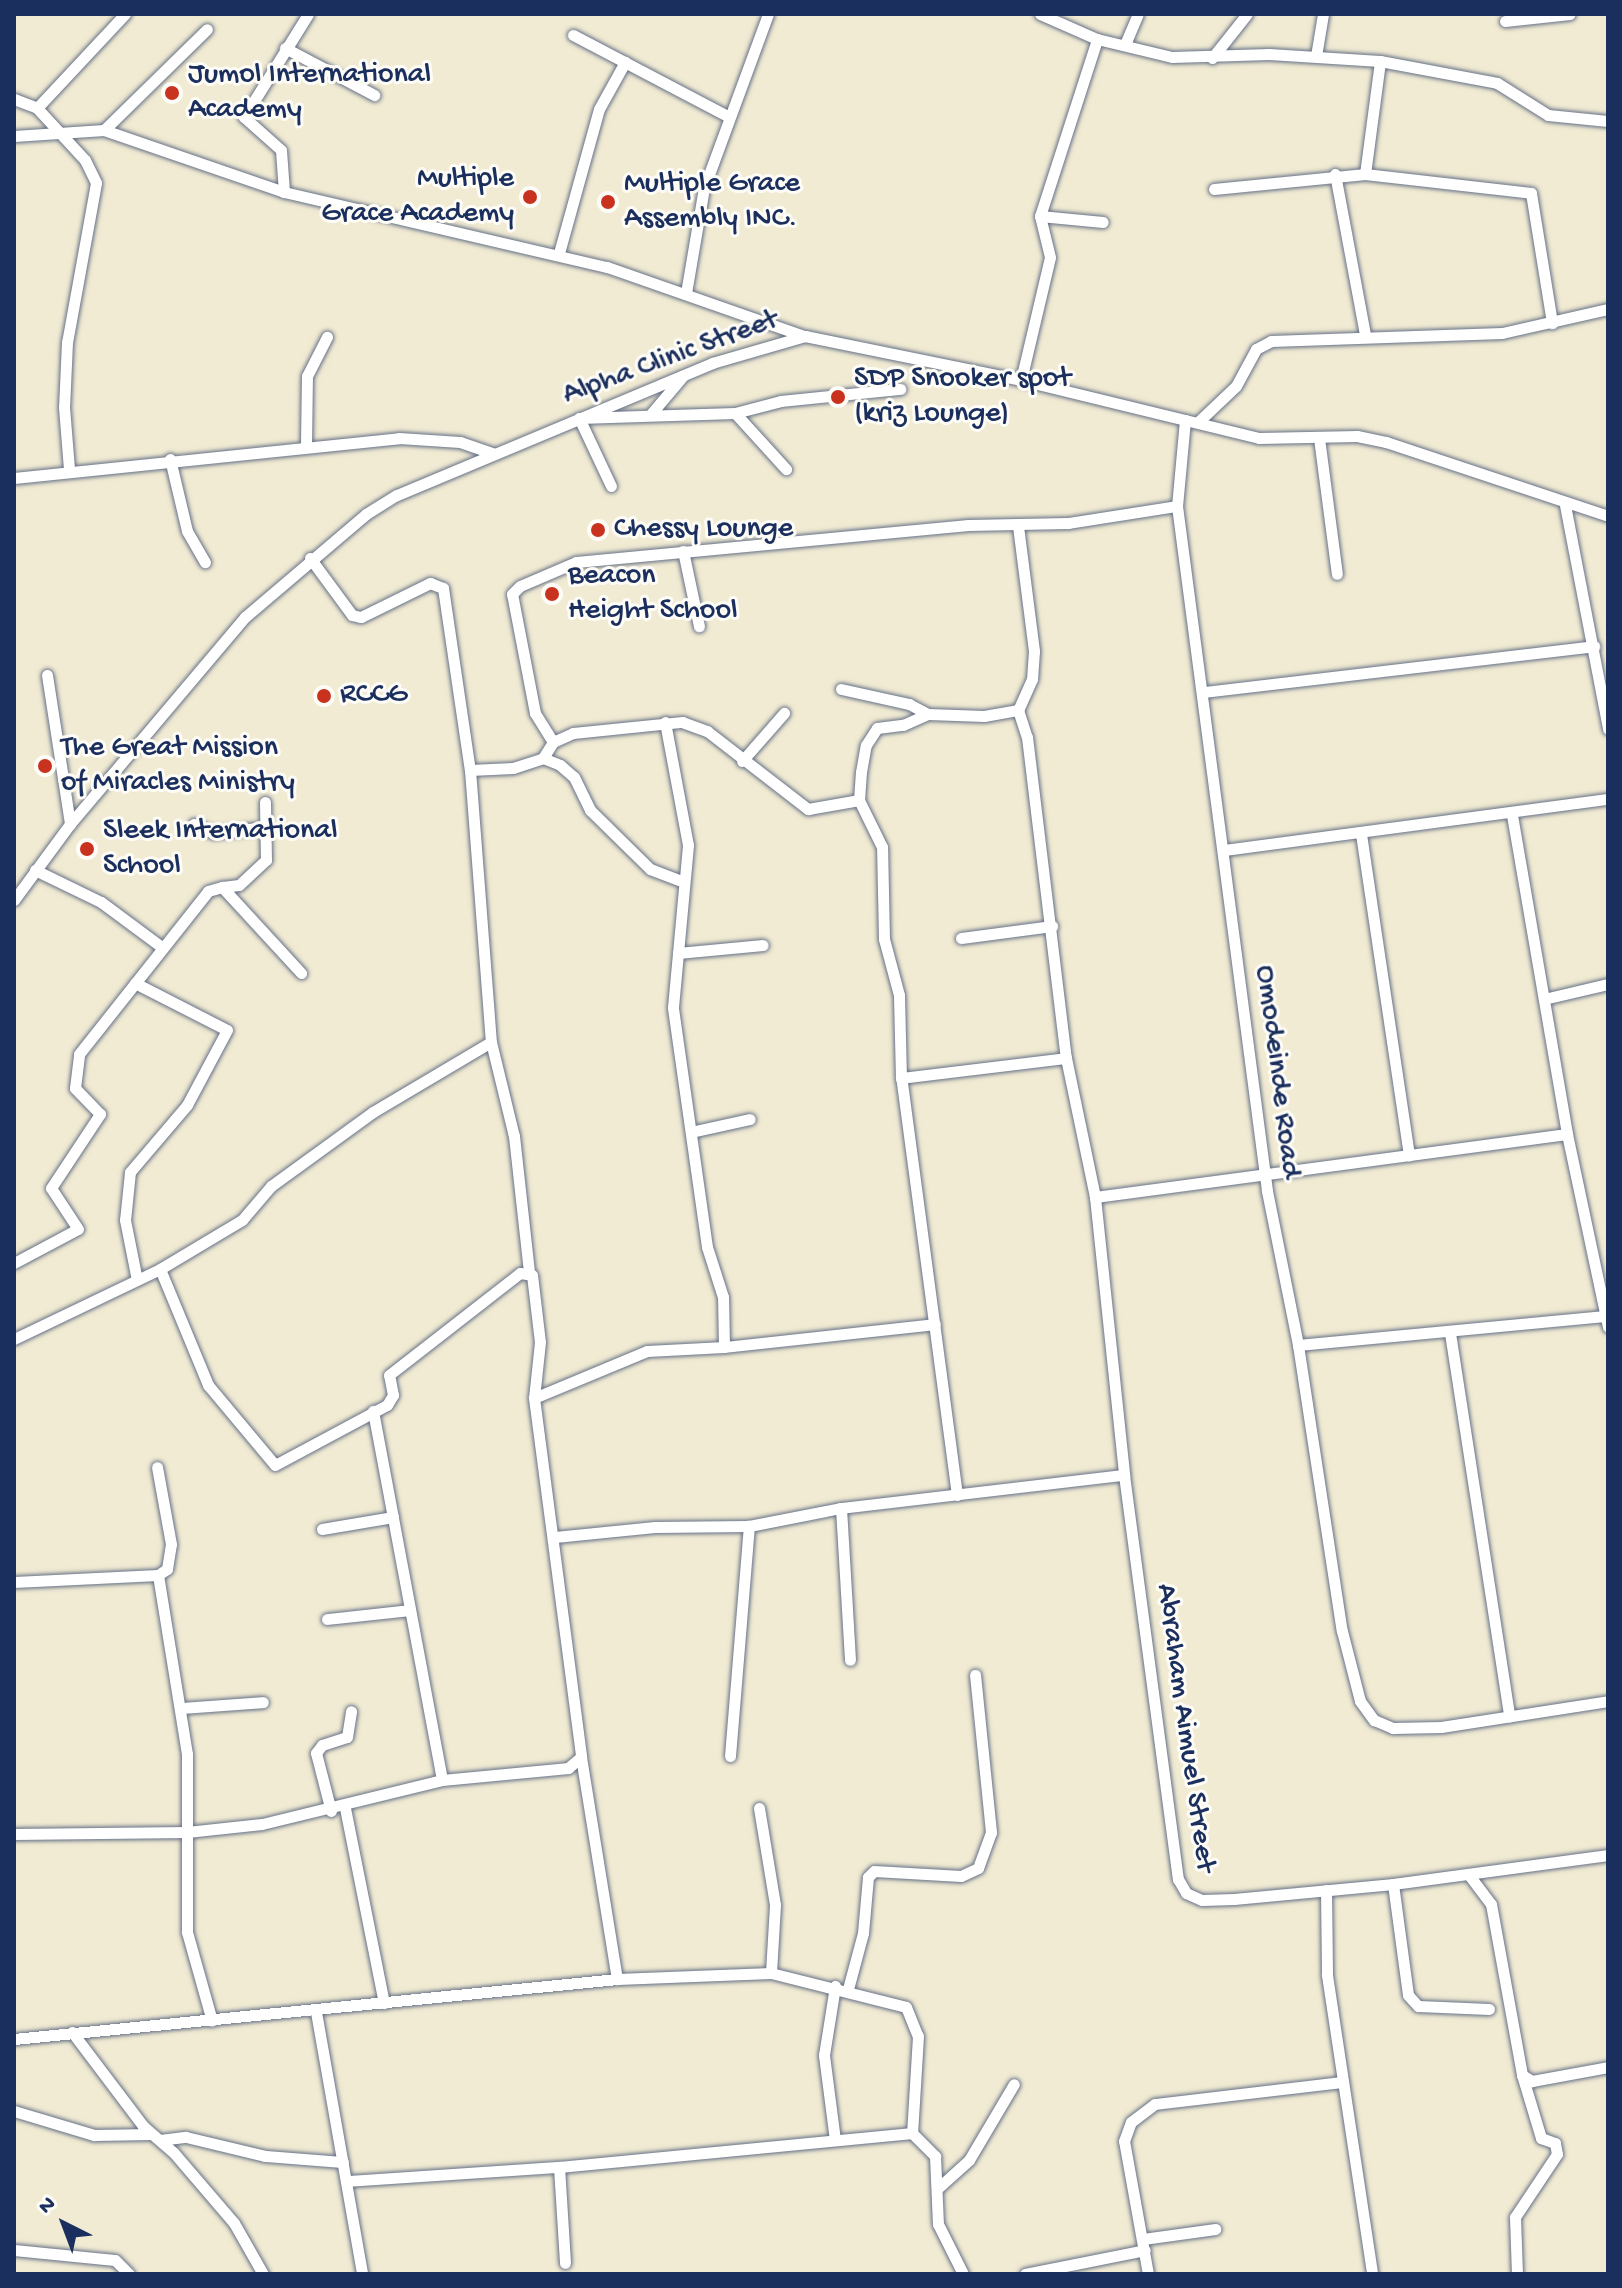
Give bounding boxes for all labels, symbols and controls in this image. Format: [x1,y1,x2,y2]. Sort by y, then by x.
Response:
place label: Jumol International Academy [188,58,431,128]
marker: Jumol International Academy [163,84,181,102]
place label: Multiple Grace Academy [321,162,514,232]
place label: Multiple Grace Assembly INC. [624,167,800,238]
marker: Multiple Grace Academy [521,188,539,206]
marker: Multiple Grace Assembly INC. [599,193,617,211]
street label: Alpha Clinic Street [558,303,784,415]
place label: SDP Snooker spot (kriz Lounge) [854,362,1071,432]
marker: SDP Snooker spot (kriz Lounge) [829,388,847,406]
place label: Chessy Lounge [614,512,793,548]
marker: Chessy Lounge [589,521,607,539]
place label: Beacon Height School [568,559,738,630]
marker: Beacon Height School [543,585,561,603]
place label: RCCG [340,678,407,714]
marker: RCCG [315,687,333,705]
place label: The Great Mission of Miracles Ministry [61,731,295,802]
marker: The Great Mission of Miracles Ministry [36,757,54,775]
place label: Sleek International School [103,814,338,884]
marker: Sleek International School [78,840,96,858]
street label: Omodeinde Road [1245,963,1307,1181]
street label: Abraham Aimuel Street [1146,1582,1222,1874]
north arrow [24,2184,104,2264]
text: N [34,2192,62,2221]

